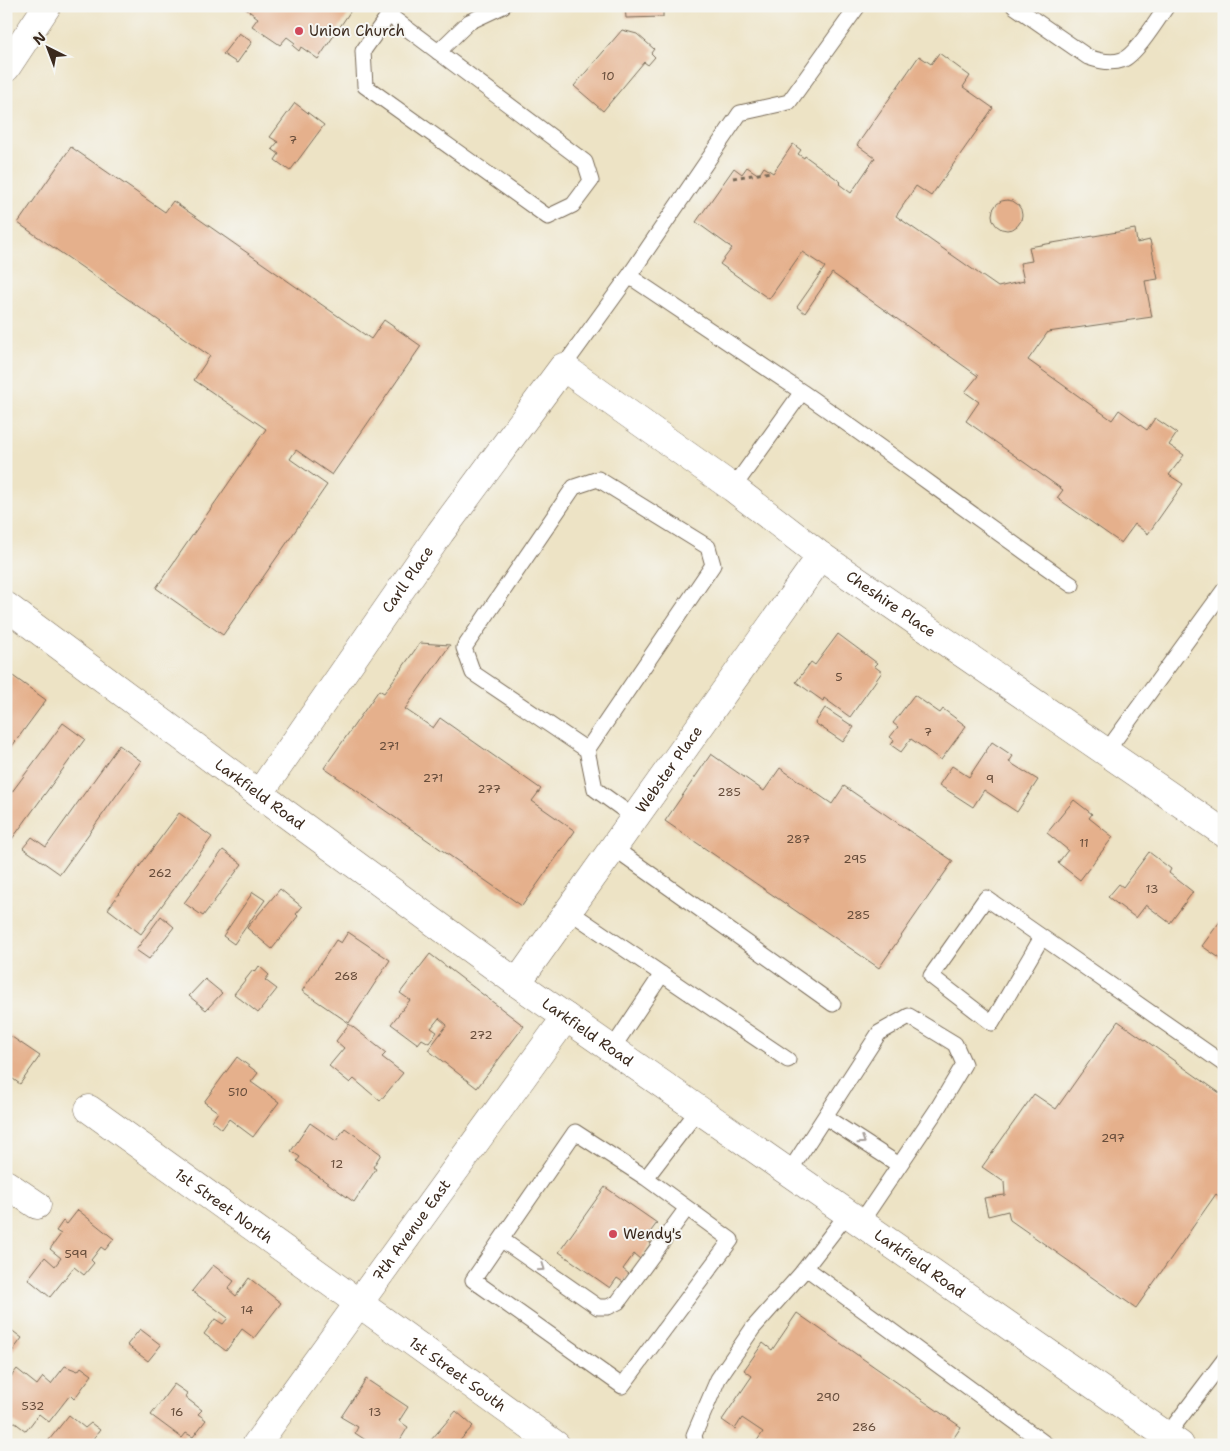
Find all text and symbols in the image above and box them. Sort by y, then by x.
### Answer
place label: Union Church [309,21,405,41]
north arrow [22,22,72,72]
marker: Union Church [293,25,305,37]
text: N [29,28,49,49]
house number: 10 [601,68,615,84]
house number: 7 [289,132,297,148]
street label: Carll Place [378,542,438,617]
street label: Cheshire Place [842,566,940,642]
house number: 5 [835,669,843,685]
street label: Webster Place [631,722,707,817]
house number: 7 [924,724,932,740]
house number: 271 [379,738,399,754]
street label: Larkfield Road [211,755,309,834]
house number: 271 [423,770,443,786]
house number: 9 [986,771,994,787]
house number: 277 [477,781,501,797]
house number: 285 [717,784,741,800]
house number: 287 [786,831,810,847]
house number: 11 [1079,835,1089,851]
house number: 295 [843,851,867,867]
house number: 262 [148,865,172,881]
house number: 13 [1146,881,1158,897]
house number: 285 [846,907,870,923]
house number: 268 [334,968,358,984]
street label: Larkfield Road [538,993,638,1071]
house number: 272 [469,1027,493,1043]
house number: 510 [228,1084,248,1100]
house number: 297 [1101,1130,1125,1146]
one-way arrow [856,1135,866,1144]
house number: 12 [331,1156,343,1172]
street label: 1st Street North [171,1164,277,1248]
street label: 7th Avenue East [368,1175,455,1285]
place label: Wendy's [623,1224,682,1244]
street label: Larkfield Road [870,1225,970,1303]
marker: Wendy's [607,1228,619,1240]
house number: 599 [64,1246,88,1262]
one-way arrow [536,1262,546,1271]
house number: 14 [241,1302,253,1318]
street label: 1st Street South [405,1332,510,1416]
house number: 290 [816,1389,840,1405]
house number: 532 [22,1398,44,1414]
house number: 16 [170,1404,184,1420]
house number: 13 [369,1404,381,1420]
house number: 286 [852,1419,876,1435]

